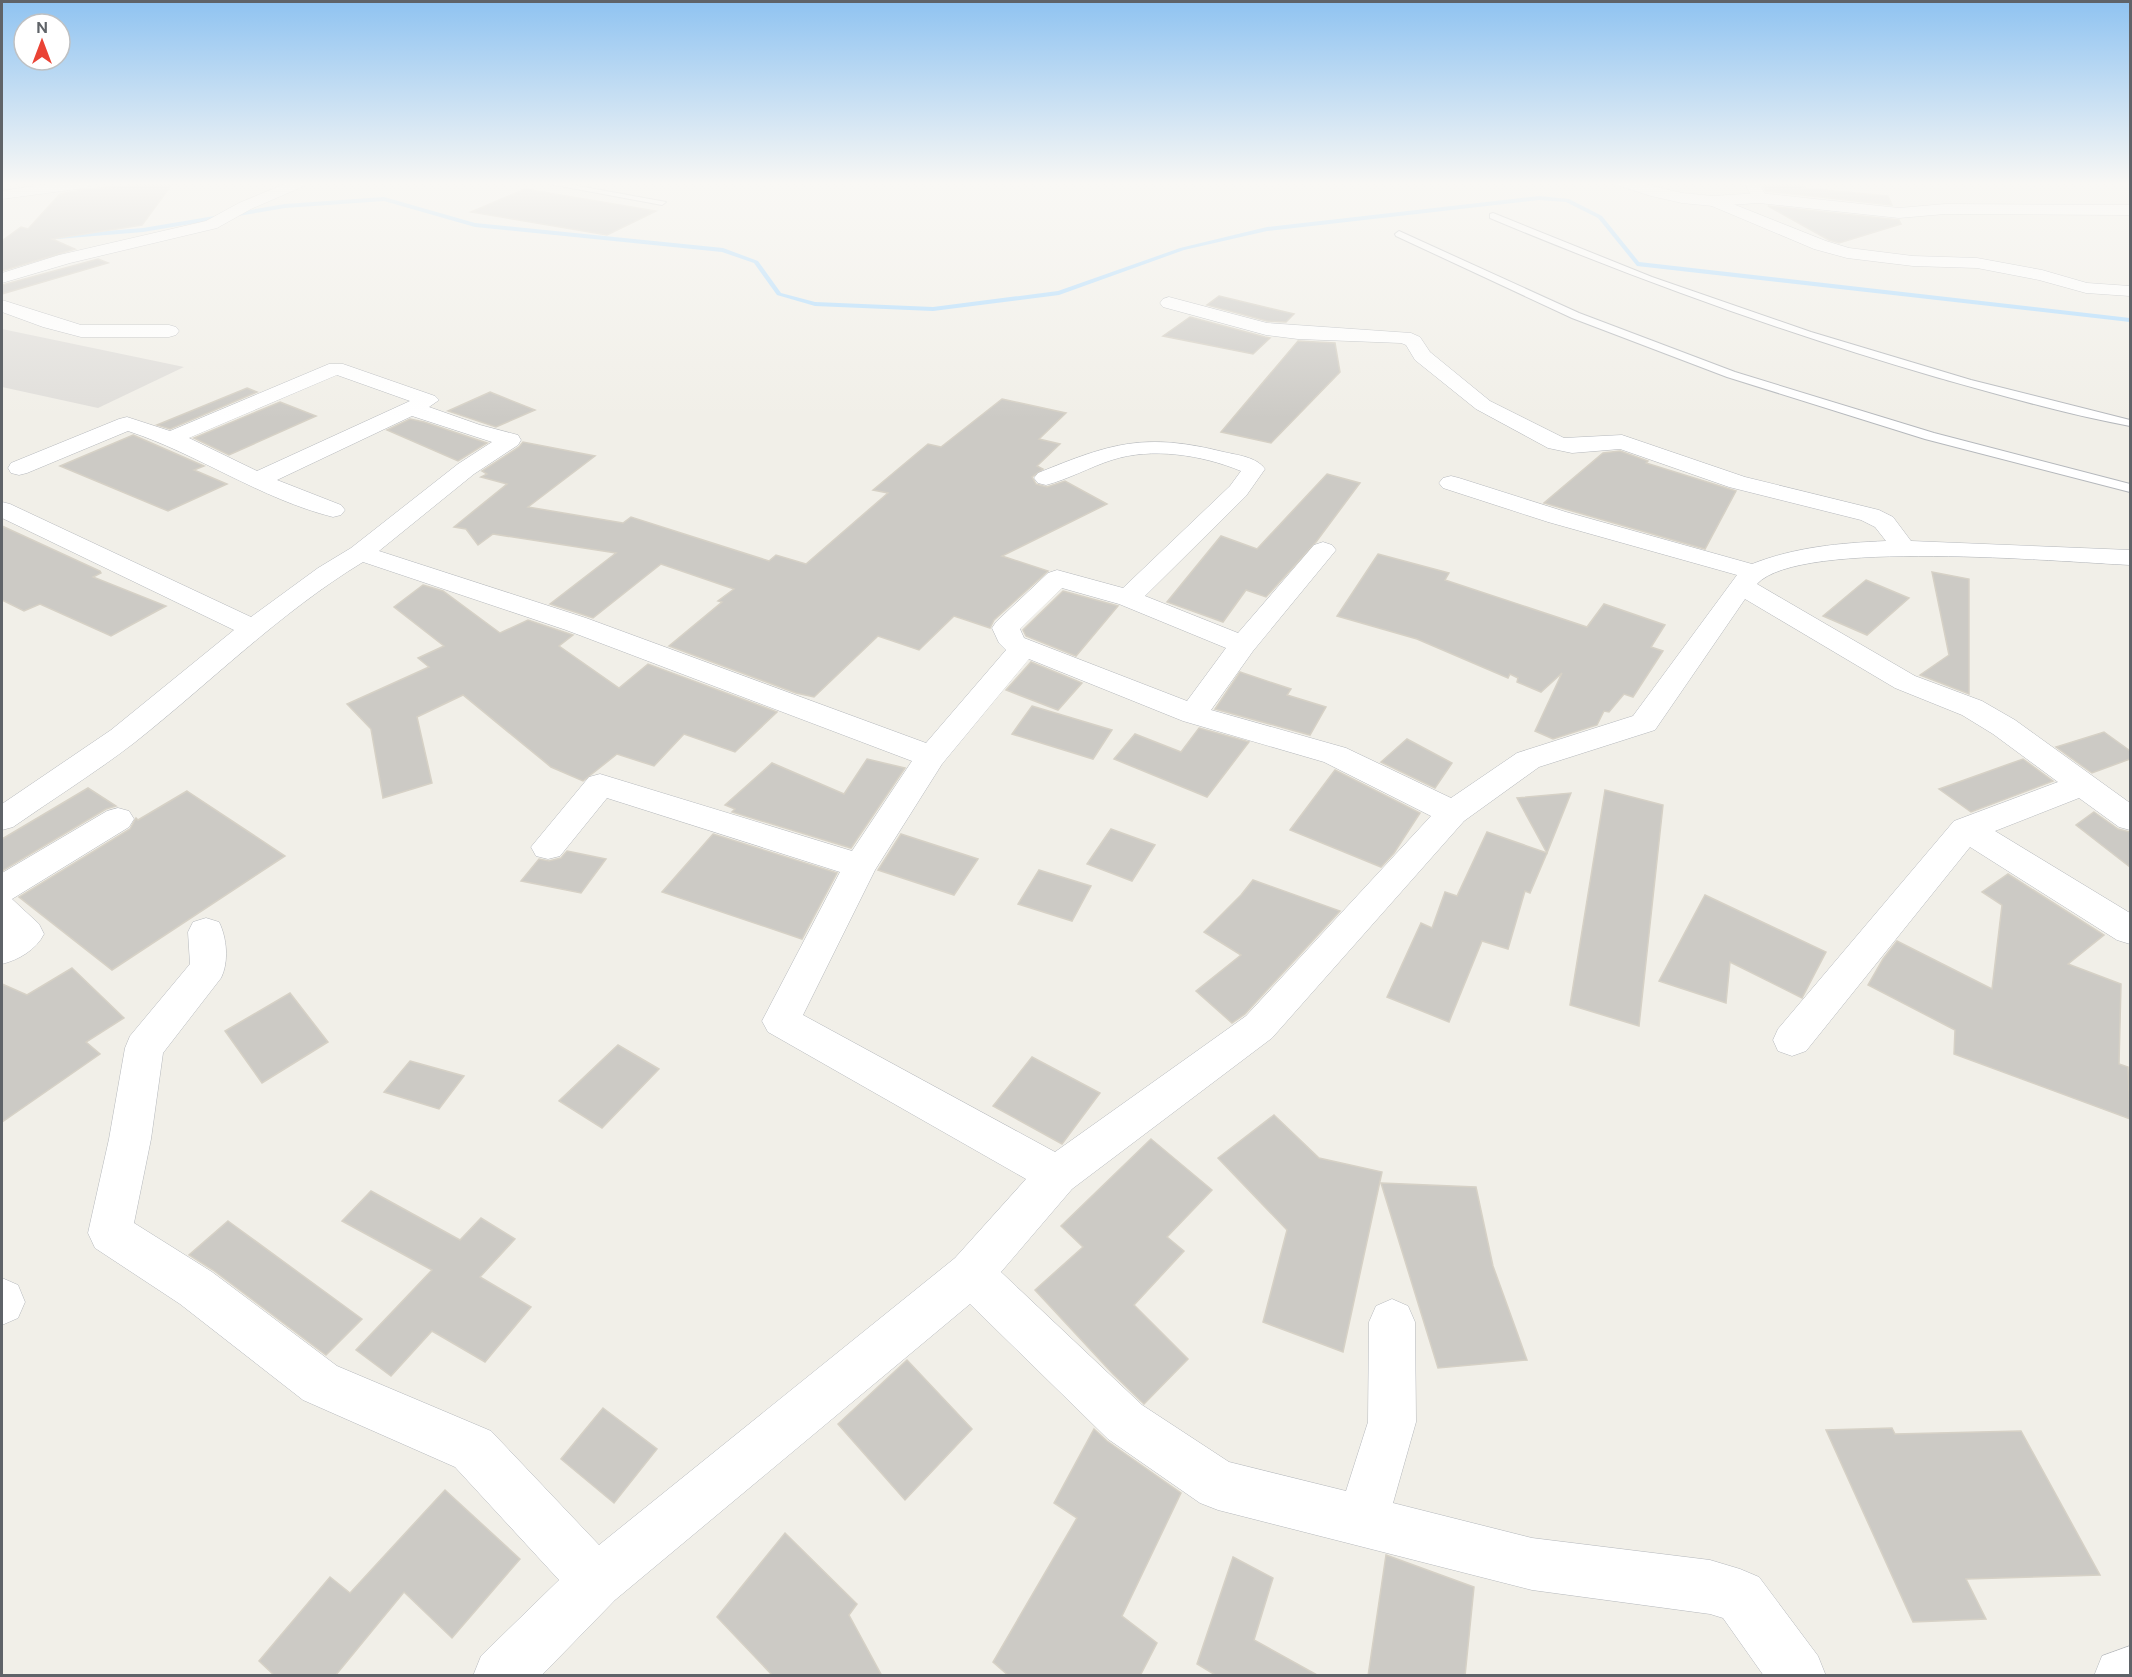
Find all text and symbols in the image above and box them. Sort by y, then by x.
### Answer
north arrow [12,12,72,72]
text: N [36,17,48,38]

